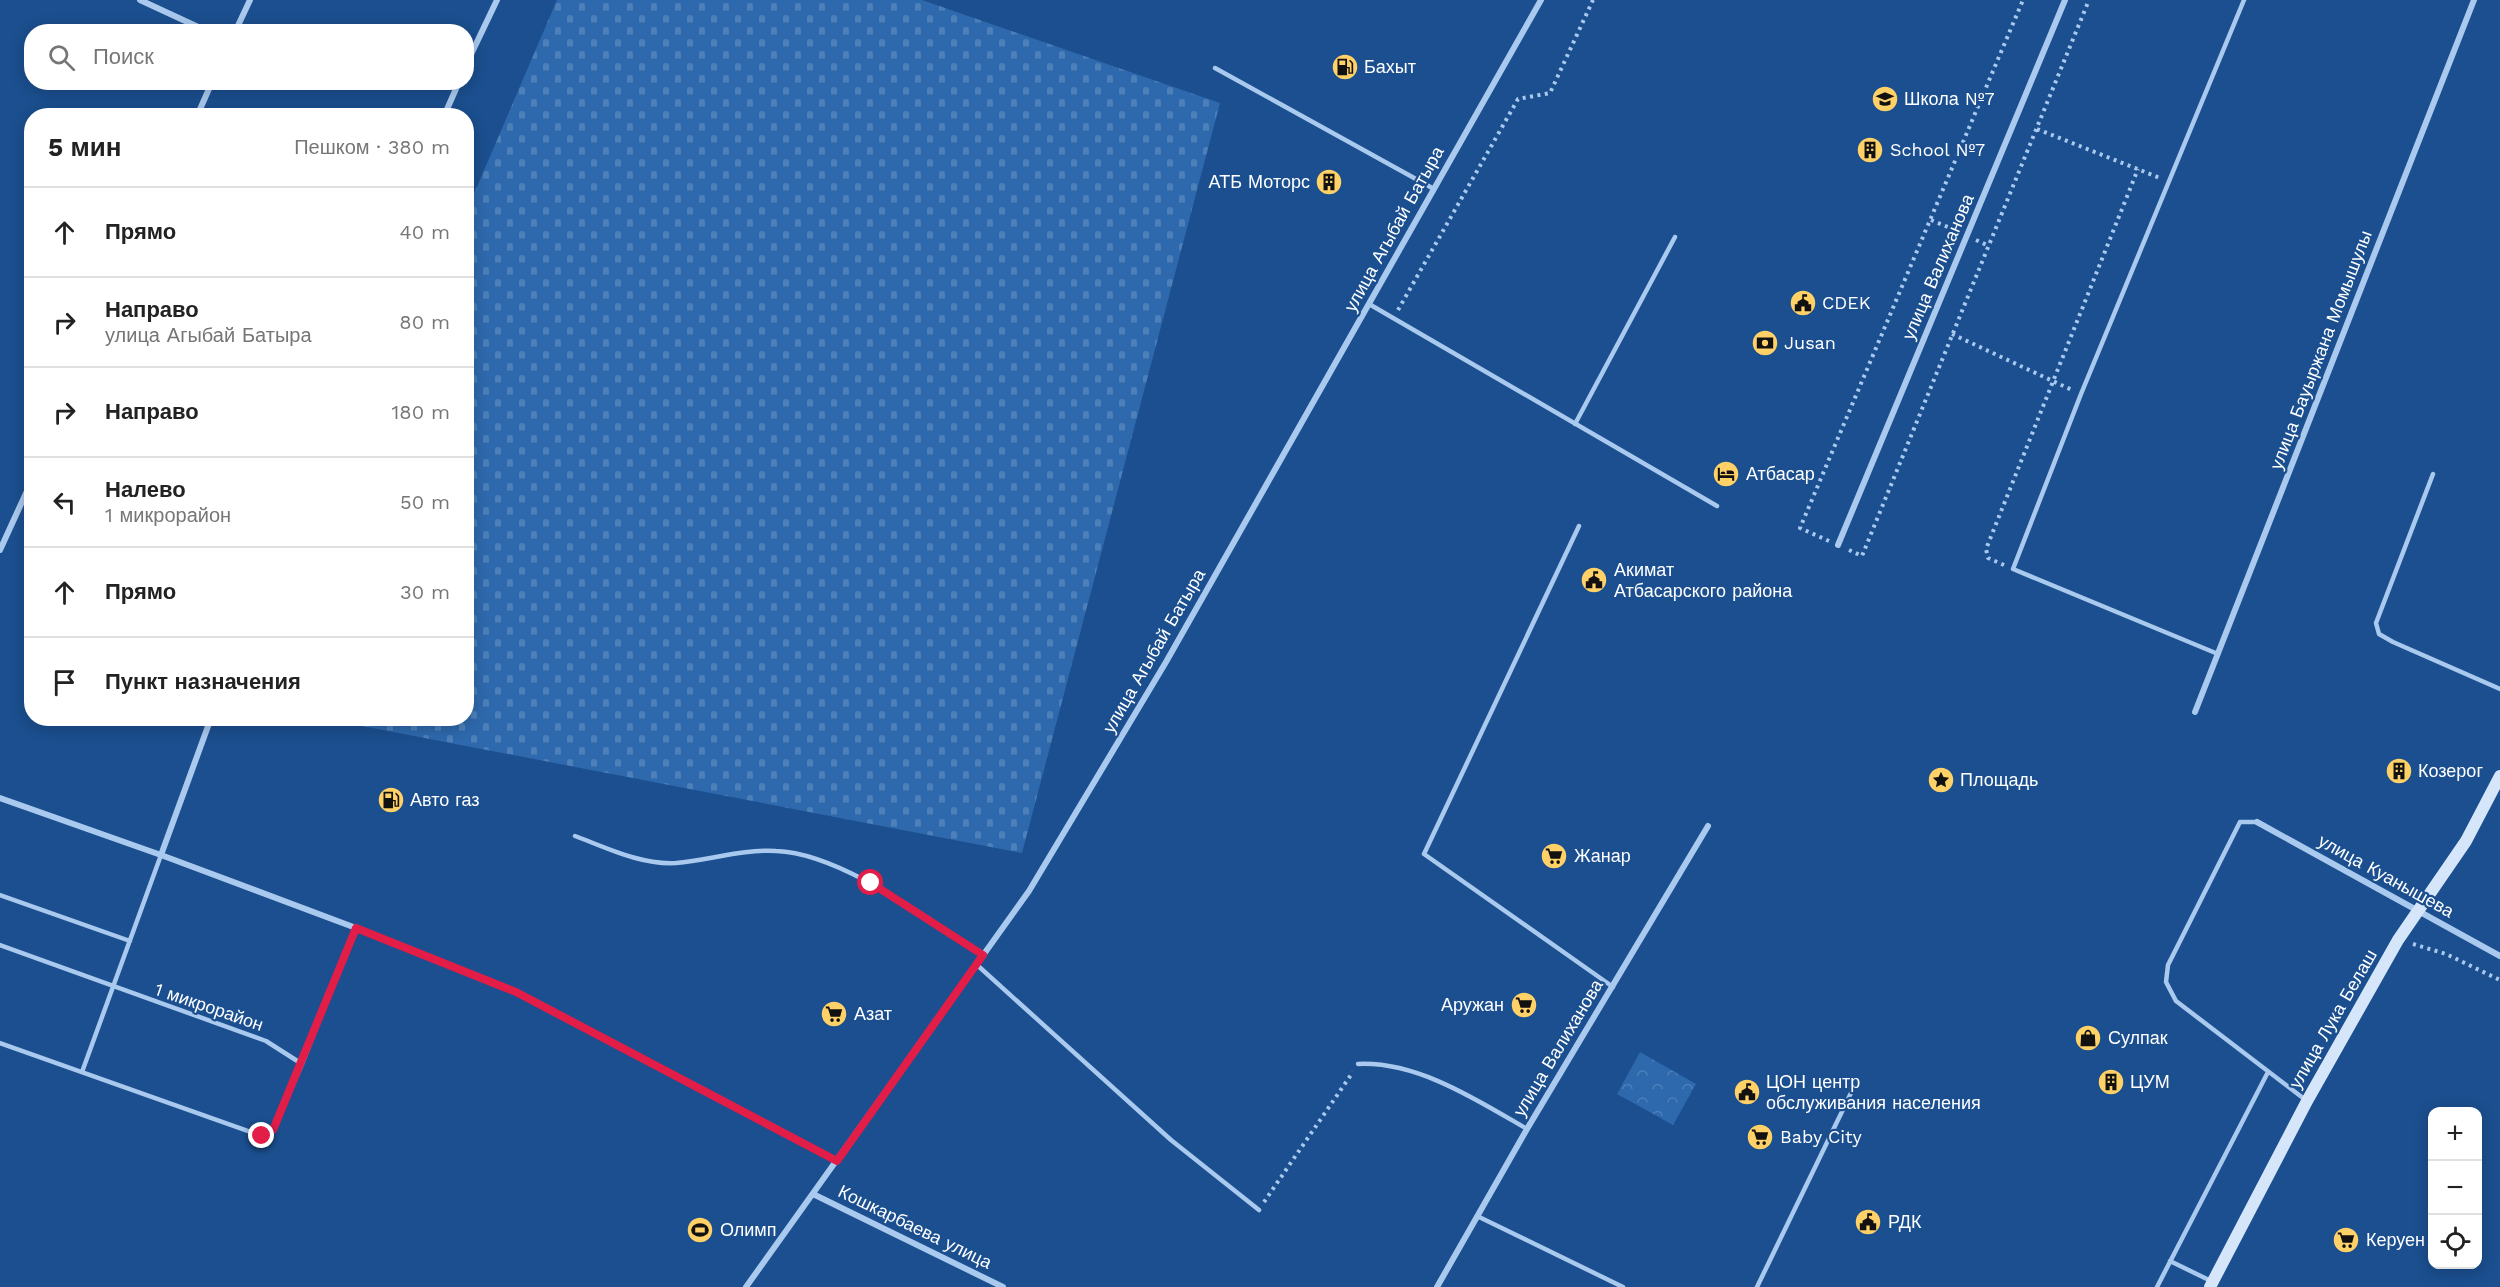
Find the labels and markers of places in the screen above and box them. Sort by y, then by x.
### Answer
fuel station icon: Бахыт [1330,52,1360,82]
place label: Бахыт [1364,56,1416,77]
school or university icon: Школа №7 [1870,84,1900,114]
place label: Школа №7 [1904,88,1995,109]
building icon: School №7 [1855,135,1885,165]
place label: School №7 [1890,139,1985,160]
building icon: АТБ Моторс [1314,167,1344,197]
place label: АТБ Моторс [1209,171,1310,192]
public building icon: CDEK [1788,288,1818,318]
place label: CDEK [1822,292,1871,313]
bank icon: Jusan [1750,328,1780,358]
place label: Jusan [1784,332,1836,353]
hotel icon: Атбасар [1711,459,1741,489]
place label: Атбасар [1746,463,1815,484]
place label: Акимат Атбасарского района [1614,559,1793,601]
public building icon: Акимат Атбасарского района [1579,565,1609,595]
building icon: Козерог [2384,756,2414,786]
place label: Козерог [2418,760,2483,781]
place icon: Площадь [1926,765,1956,795]
place label: Площадь [1960,769,2038,790]
fuel station icon: Авто газ [376,785,406,815]
place label: Авто газ [410,789,480,810]
supermarket icon: Жанар [1539,841,1569,871]
place label: Жанар [1574,845,1631,866]
supermarket icon: Аружан [1509,990,1539,1020]
place label: Аружан [1441,994,1504,1015]
supermarket icon: Азат [819,999,849,1029]
place label: Азат [854,1003,892,1024]
shop icon: Сулпак [2073,1023,2103,1053]
place label: Сулпак [2108,1027,2168,1048]
building icon: ЦУМ [2096,1067,2126,1097]
place label: ЦОН центр обслуживания населения [1766,1071,1981,1113]
place label: ЦУМ [2130,1071,2170,1092]
public building icon: ЦОН центр обслуживания населения [1732,1077,1762,1107]
supermarket icon: Baby City [1745,1122,1775,1152]
place label: Baby City [1780,1126,1863,1147]
public building icon: РДК [1853,1207,1883,1237]
place label: РДК [1888,1211,1922,1232]
sports icon: Олимп [685,1215,715,1245]
place label: Олимп [720,1219,776,1240]
supermarket icon: Керуен [2331,1225,2361,1255]
place label: Керуен [2366,1229,2425,1250]

